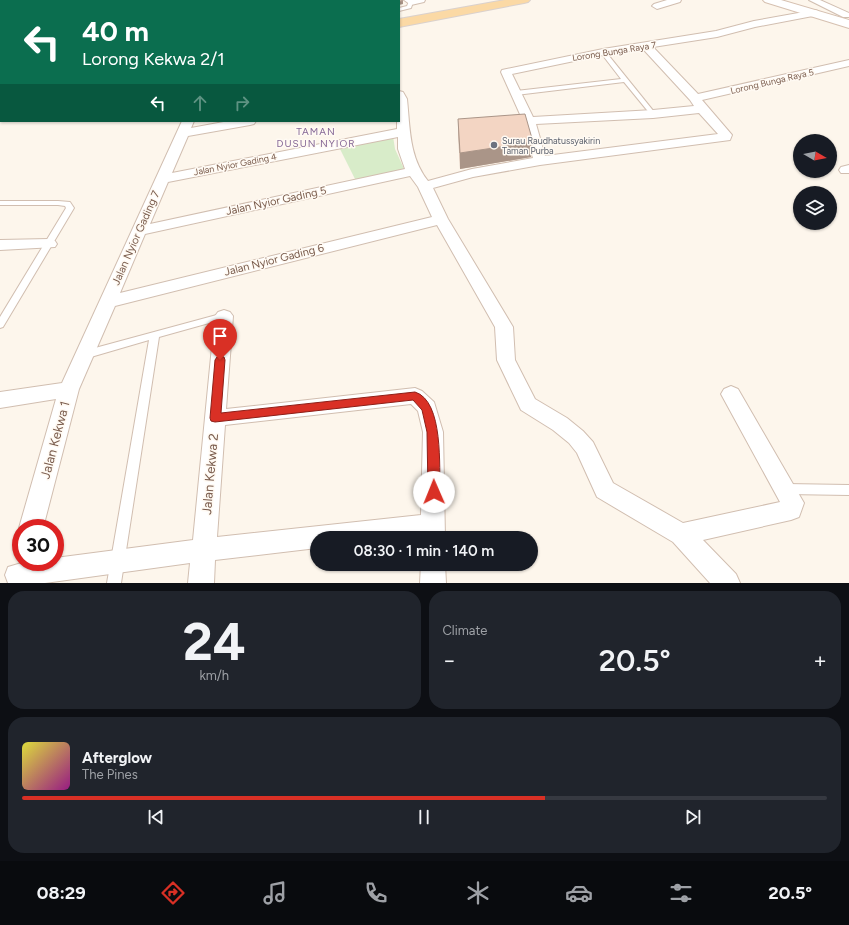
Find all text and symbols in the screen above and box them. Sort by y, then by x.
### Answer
text: 40 m [82,14,149,48]
icon: left [16,16,68,68]
street label: Lorong Bunga Raya 7 [571,39,657,63]
text: Lorong Kekwa 2/1 [82,48,225,70]
street label: Lorong Bunga Raya 5 [729,66,815,96]
icon: left [147,92,169,114]
icon: ahead [189,92,211,114]
icon: right [231,92,253,114]
district label: TAMAN DUSUN NYIOR [277,125,355,150]
north arrow [793,134,837,178]
map controls [793,134,837,230]
place label: Surau Raudhatussyakirin Taman Purba [502,135,600,156]
marker: Surau Raudhatussyakirin Taman Purba [489,140,499,150]
street label: Jalan Nyior Gading 4 [193,150,278,177]
street label: Jalan Nyior Gading 5 [225,184,327,218]
button: layers [793,186,837,230]
street label: Jalan Nyior Gading 7 [109,189,163,287]
street label: Jalan Nyior Gading 6 [223,241,325,279]
pin [203,319,237,360]
icon: arrive [209,325,231,347]
street label: Jalan Kekwa 1 [37,400,73,480]
street label: Jalan Kekwa 2 [199,433,221,515]
position arrow [413,471,455,513]
speed limit sign: 30 [12,519,64,571]
text: 08:30 · 1 min · 140 m [354,542,494,560]
text: 24 [183,611,246,673]
text: Climate [443,623,487,638]
text: 20.5° [599,642,671,679]
text: − [443,647,456,674]
text: + [813,647,827,674]
text: km/h [199,668,229,683]
text: Afterglow [82,749,152,767]
text: The Pines [82,767,138,782]
icon: previous [145,806,167,828]
icon: pause [413,806,435,828]
icon: next [682,806,704,828]
icon: directions [159,879,187,907]
icon: music [261,879,289,907]
icon: phone [362,879,390,907]
icon: climate [464,879,492,907]
icon: car [565,879,593,907]
icon: filters [667,879,695,907]
text: 08:29 [37,882,86,904]
text: 20.5° [768,882,812,904]

